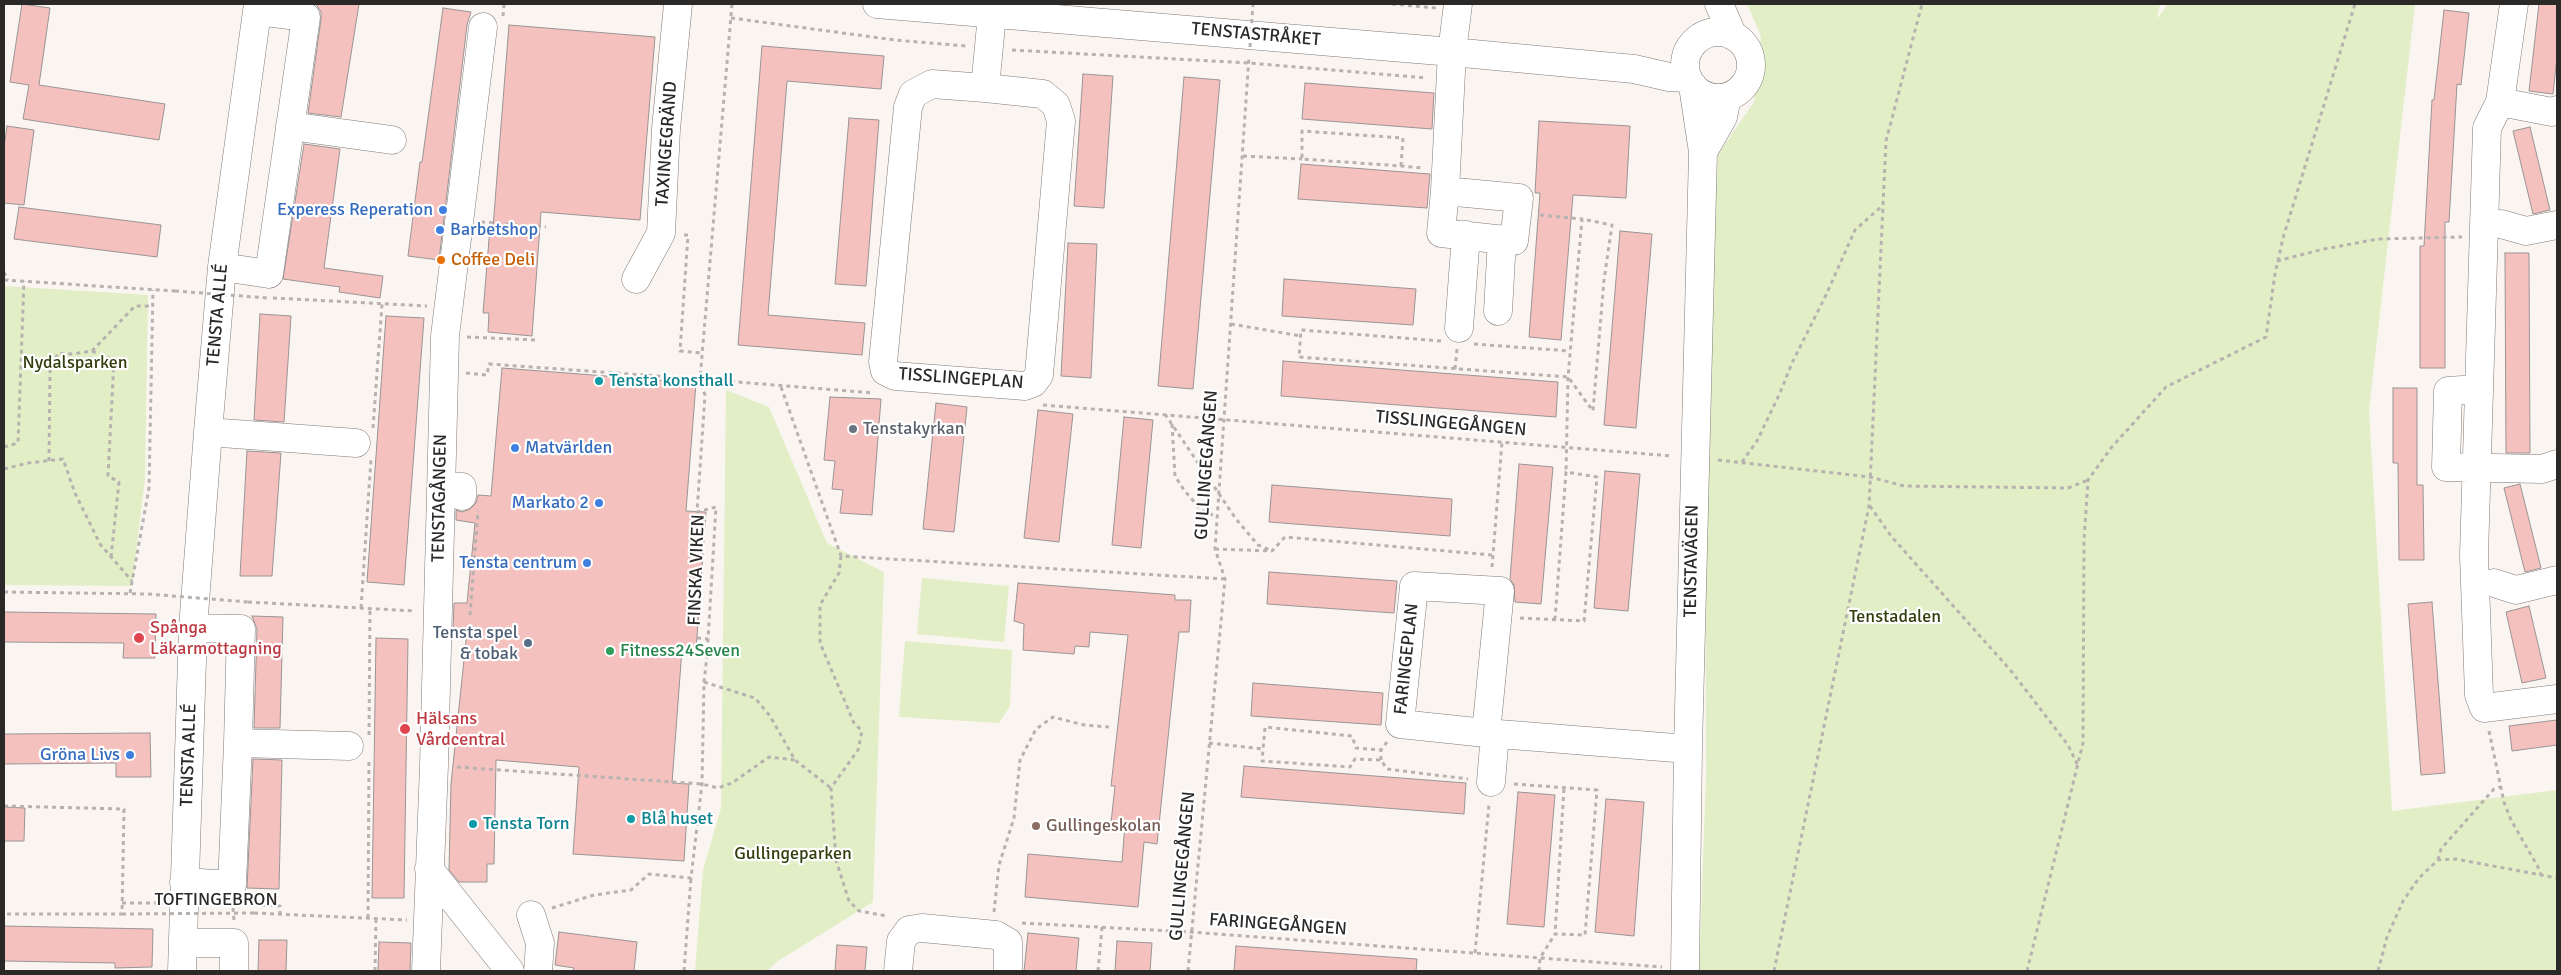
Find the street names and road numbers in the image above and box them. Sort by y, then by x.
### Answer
street label: TENSTASTRÅKET [1191,19,1321,51]
street label: TAXINGEGRÄND [652,81,682,207]
street label: TENSTA ALLÉ [203,263,233,367]
street label: TISSLINGEPLAN [898,364,1024,394]
street label: GULLINGEGÅNGEN [1191,389,1223,541]
street label: TISSLINGEGÅNGEN [1375,407,1527,441]
street label: TENSTAGÅNGEN [428,434,452,562]
street label: TENSTAVÄGEN [1680,504,1704,618]
street label: FINSKA VIKEN [684,514,710,626]
street label: FARINGEPLAN [1390,602,1424,716]
street label: TENSTA ALLÉ [176,703,202,807]
street label: GULLINGEGÅNGEN [1166,790,1200,942]
street label: TOFTINGEBRON [154,889,278,911]
street label: FARINGEGÅNGEN [1208,909,1348,941]

